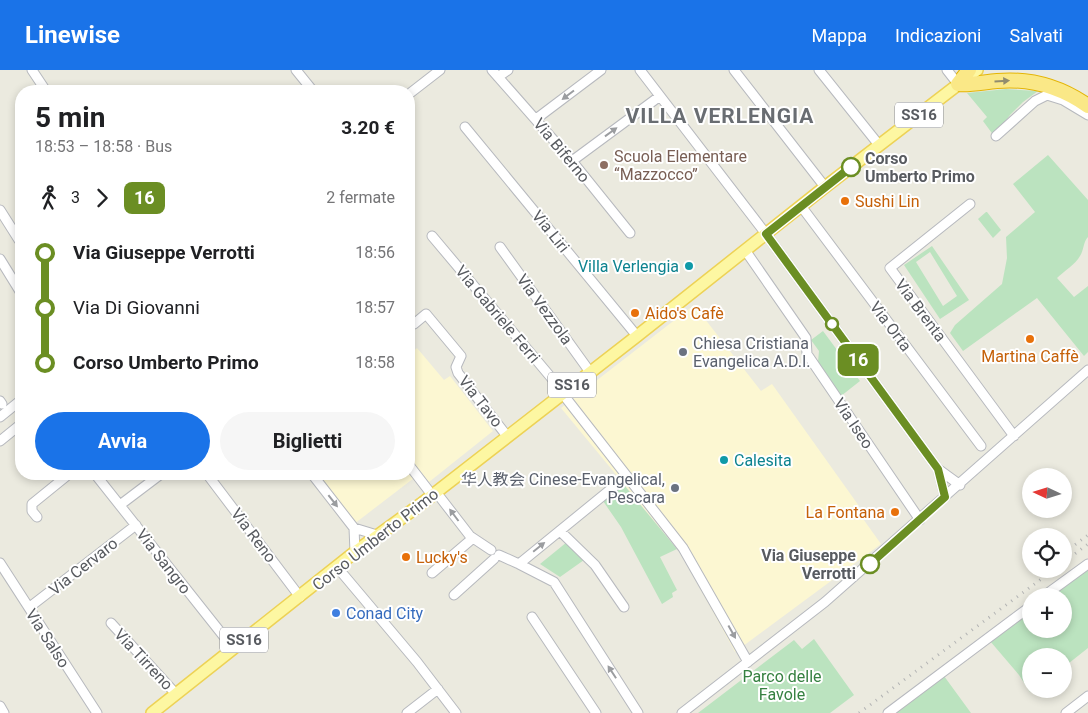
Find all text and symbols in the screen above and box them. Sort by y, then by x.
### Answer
text: Linewise [25,21,120,49]
text: Mappa [812,25,867,46]
text: Indicazioni [895,25,982,46]
text: Salvati [1010,25,1063,46]
one-way arrow [994,77,1010,85]
one-way arrow [562,89,575,100]
text: 5 min [35,101,105,134]
road number: SS16 [895,102,943,128]
district label: VILLA VERLENGIA [626,104,814,128]
street label: Via Biferno [529,114,594,186]
text: 3.20 € [341,116,395,139]
one-way arrow [604,126,617,137]
text: 18:53 – 18:58 · Bus [35,137,172,156]
place label: Scuola Elementare “Mazzocco” [614,147,747,184]
place label: Corso Umberto Primo [865,149,975,186]
marker: Corso Umberto Primo [841,157,861,177]
marker: Scuola Elementare “Mazzocco” [598,159,610,171]
icon: walk [35,184,63,212]
icon: forward [88,184,116,212]
text: 16 [134,187,155,208]
text: 3 [71,188,80,207]
text: 2 fermate [326,188,395,207]
place label: Sushi Lin [855,192,920,211]
marker: Sushi Lin [839,195,851,207]
street label: Via Liri [528,206,573,256]
text: Via Giuseppe Verrotti [73,241,255,264]
text: 18:56 [355,243,395,262]
place label: Villa Verlengia [578,257,679,276]
marker: Villa Verlengia [683,260,695,272]
street label: Via Gabriele Ferri [451,262,544,367]
street label: Via Vezzola [513,270,577,348]
street label: Via Brenta [891,275,950,345]
text: Via Di Giovanni [73,296,200,319]
text: 18:57 [355,298,395,317]
street label: Via Orta [866,298,915,355]
place label: Aido's Cafè [645,304,724,323]
marker: Aido's Cafè [629,307,641,319]
unlabelled marker [825,317,839,331]
marker: Martina Caffè [1024,333,1036,345]
place label: Chiesa Cristiana Evangelica A.D.I. [693,334,811,371]
line badge: 16 [836,344,880,376]
marker: Chiesa Cristiana Evangelica A.D.I. [677,346,689,358]
place label: Martina Caffè [981,347,1079,366]
text: 16 [848,349,868,370]
text: Corso Umberto Primo [73,351,259,374]
text: 18:58 [355,353,395,372]
street label: Via Tavo [455,372,507,431]
road number: SS16 [548,372,596,398]
street label: Via Iseo [830,394,877,452]
button: Avvia [35,412,210,470]
button: Biglietti [220,412,395,470]
place label: Calesita [734,451,792,470]
marker: Calesita [718,454,730,466]
north arrow [1022,468,1072,518]
map controls [1022,468,1072,698]
place label: 华人教会 Cinese-Evangelical, Pescara [461,470,665,507]
marker: 华人教会 Cinese-Evangelical, Pescara [669,482,681,494]
street label: Corso Umberto Primo [308,484,442,595]
one-way arrow [328,494,338,508]
place label: La Fontana [806,503,885,522]
street label: Via Reno [227,504,280,566]
marker: La Fontana [889,506,901,518]
one-way arrow [449,509,460,522]
street label: Via Sangro [132,525,195,598]
button: locate [1022,528,1072,578]
street label: Via Cervaro [45,534,121,599]
one-way arrow [533,541,545,553]
place label: Via Giuseppe Verrotti [761,546,856,583]
place label: Lucky's [416,548,468,567]
marker: Lucky's [400,551,412,563]
marker: Via Giuseppe Verrotti [860,554,880,574]
button: + [1022,588,1072,638]
place label: Conad City [346,604,424,623]
street label: Via Salso [22,605,74,671]
marker: Conad City [330,607,342,619]
street label: Via Tirreno [110,625,177,694]
one-way arrow [727,626,736,639]
road number: SS16 [220,628,268,652]
button: − [1022,648,1072,698]
one-way arrow [607,665,617,679]
park label: Parco delle Favole [742,667,822,704]

